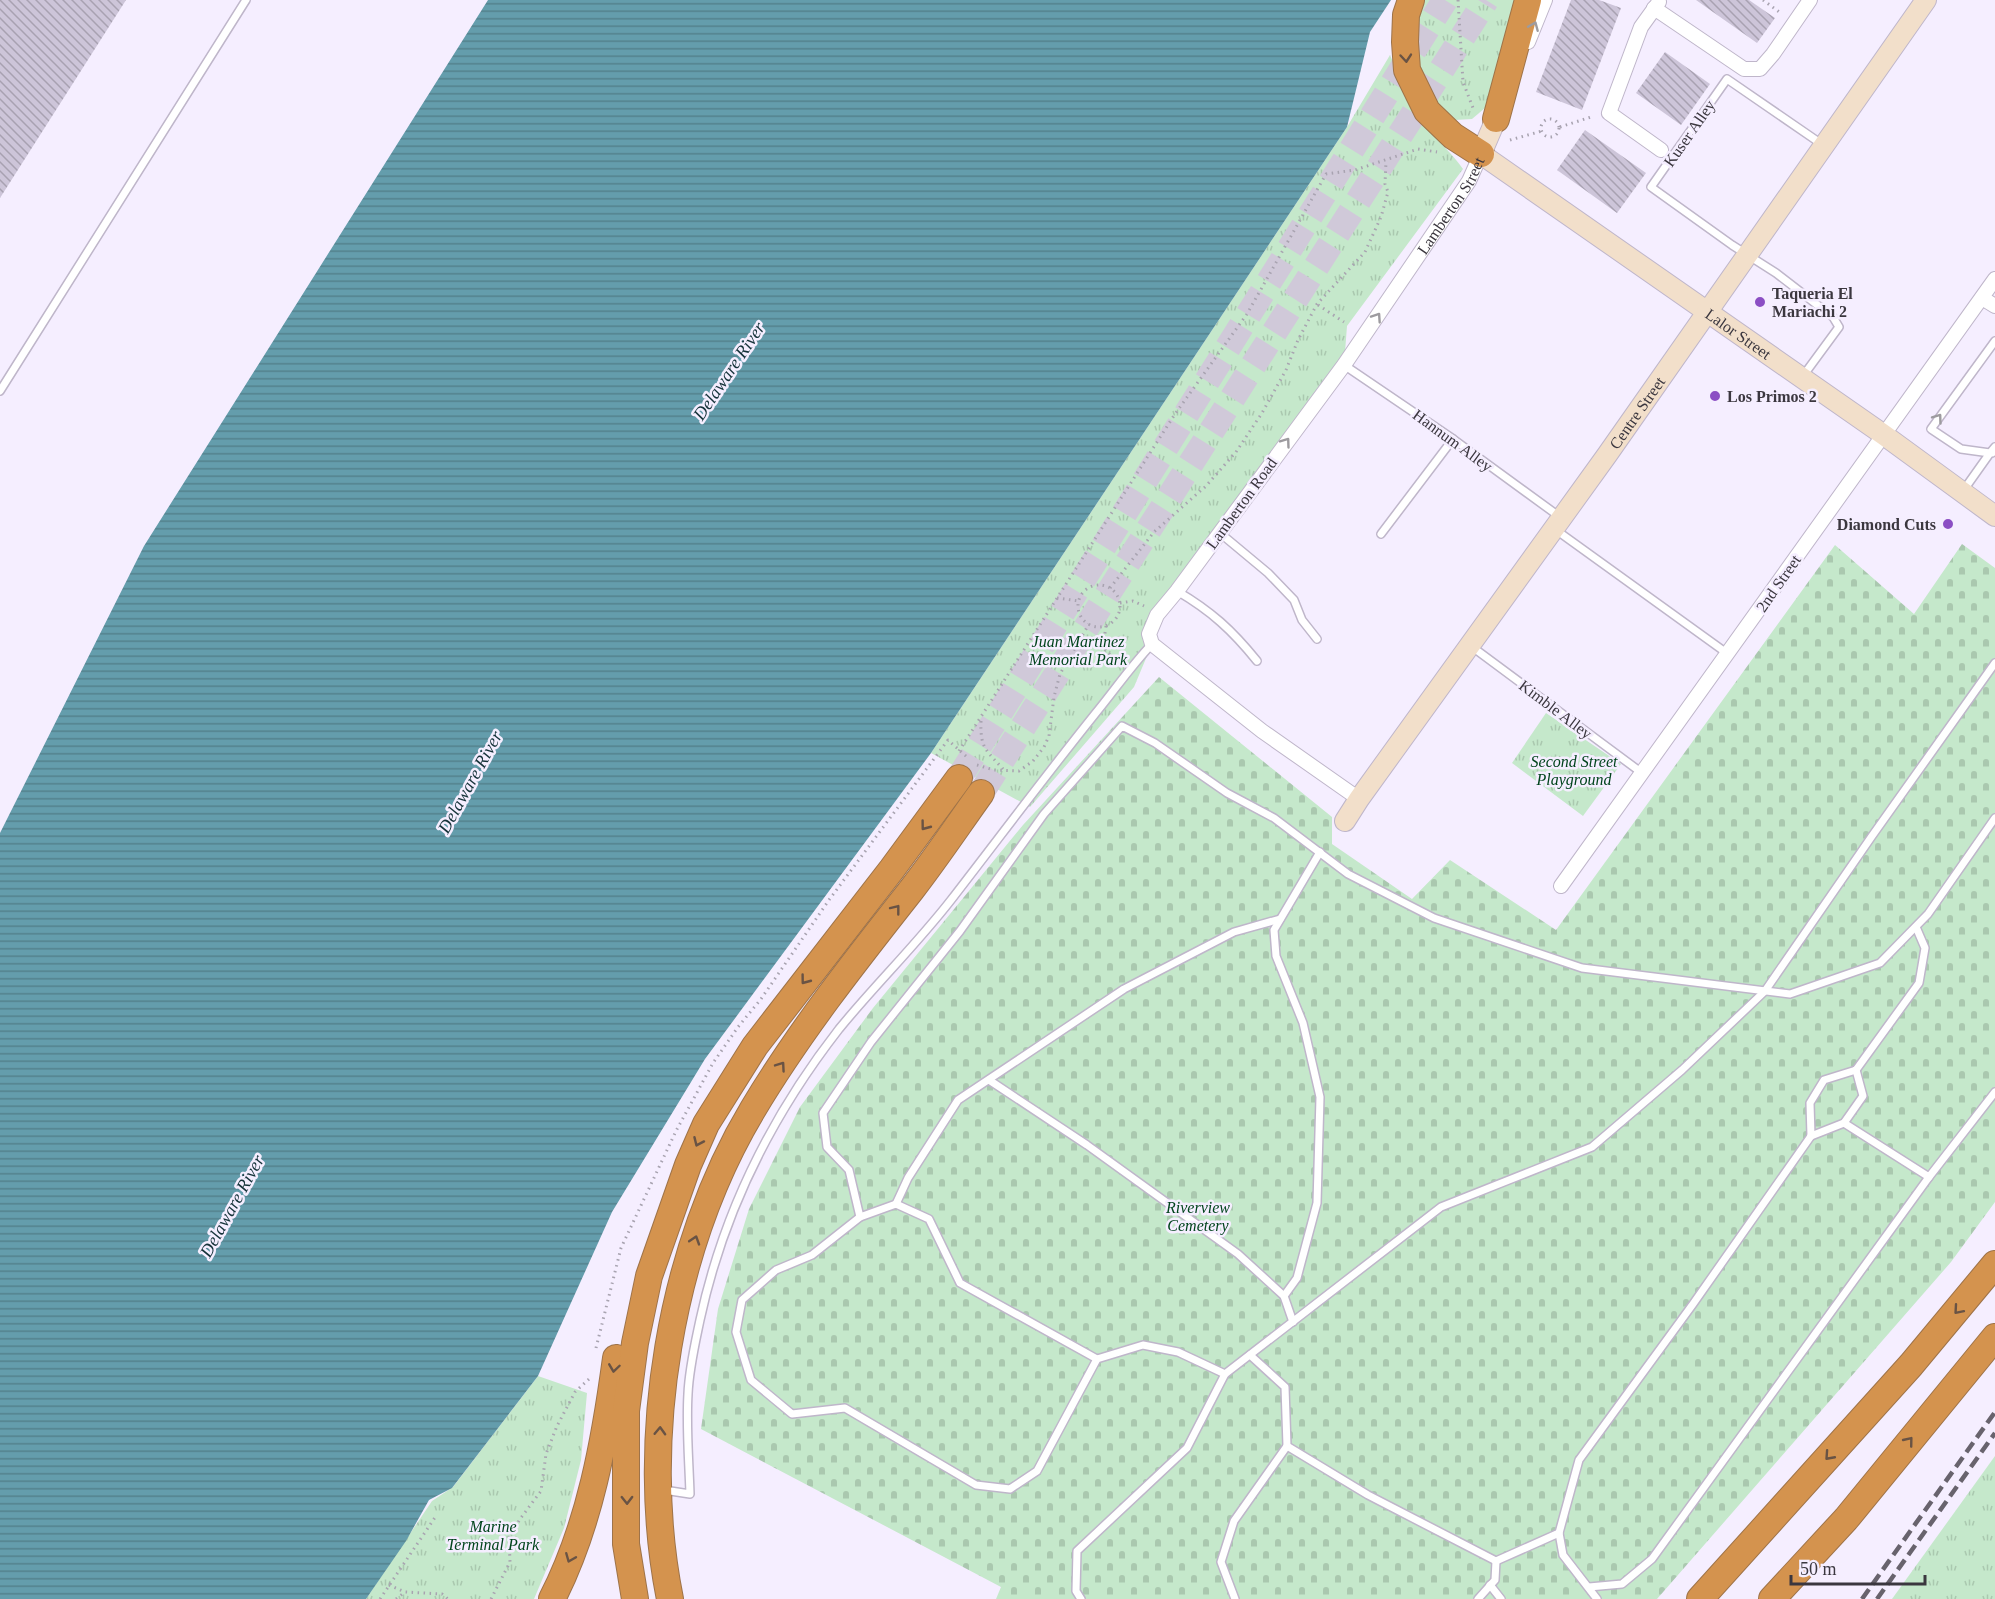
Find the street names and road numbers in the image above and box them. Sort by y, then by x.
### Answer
street label: Kuser Alley [1660,97,1719,170]
street label: Lamberton Street [1414,154,1488,257]
street label: Lalor Street [1702,305,1775,363]
street label: Centre Street [1606,373,1669,452]
street label: Hannum Alley [1409,406,1496,476]
street label: Lamberton Road [1203,455,1280,552]
street label: 2nd Street [1753,551,1804,615]
street label: Kimble Alley [1515,677,1595,743]

